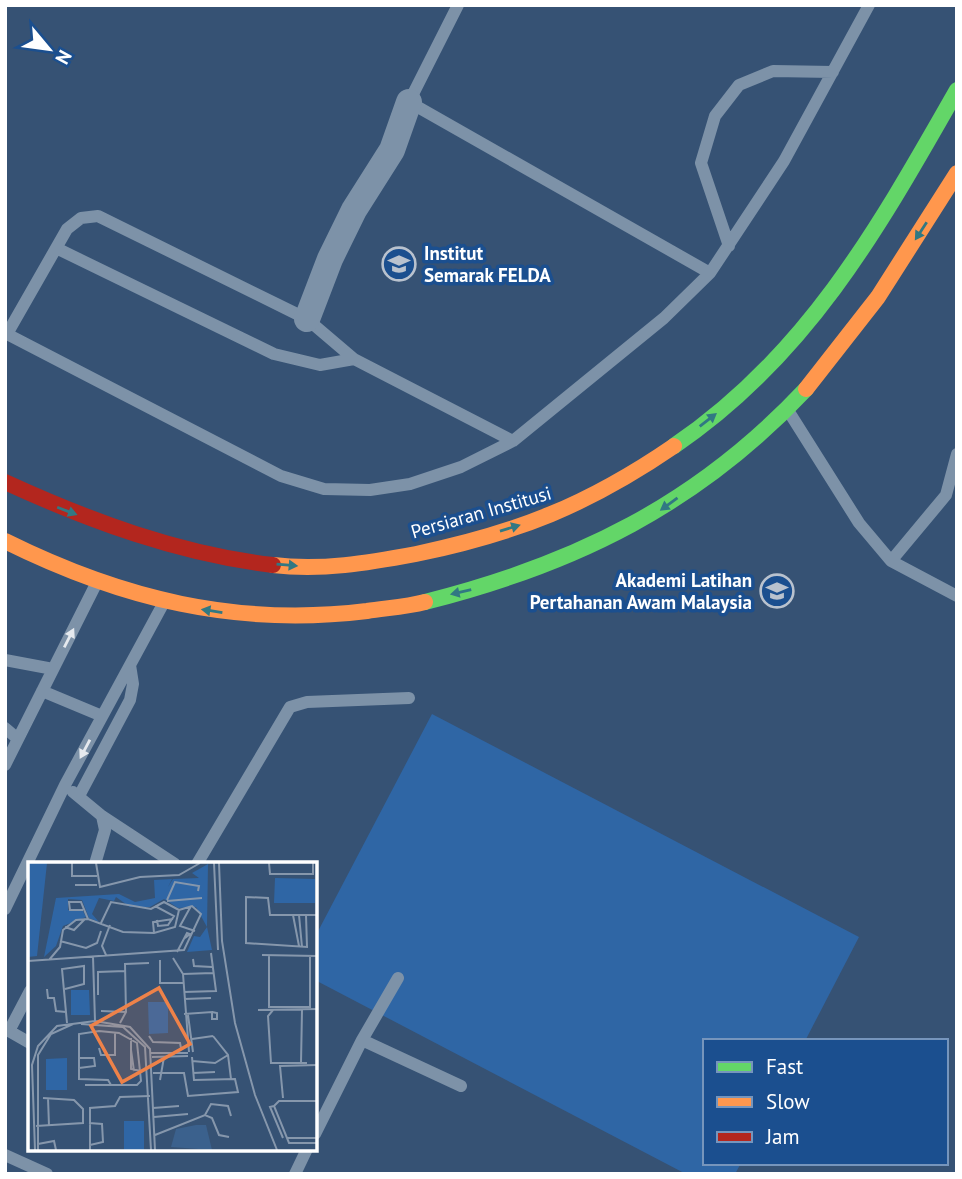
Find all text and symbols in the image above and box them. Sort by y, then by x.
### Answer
north arrow [14,14,84,84]
text: N [50,46,77,69]
one-way arrow [915,222,928,241]
place label: Institut Semarak FELDA [424,241,551,287]
school or university icon: Institut Semarak FELDA [380,245,418,283]
one-way arrow [699,413,717,427]
street label: Persiaran Institusi [408,480,554,544]
one-way arrow [660,497,678,511]
one-way arrow [57,505,78,516]
one-way arrow [500,523,521,533]
one-way arrow [276,560,298,571]
place label: Akademi Latihan Pertahanan Awam Malaysia [530,568,752,614]
school or university icon: Akademi Latihan Pertahanan Awam Malaysia [758,572,796,610]
one-way arrow [450,587,472,598]
one-way arrow [200,605,222,616]
one-way arrow [63,628,74,648]
one-way arrow [79,739,91,759]
inset map [28,862,317,1151]
legend [703,1039,948,1165]
text: Fast [766,1053,803,1080]
text: Slow [766,1088,810,1115]
text: Jam [765,1123,800,1150]

